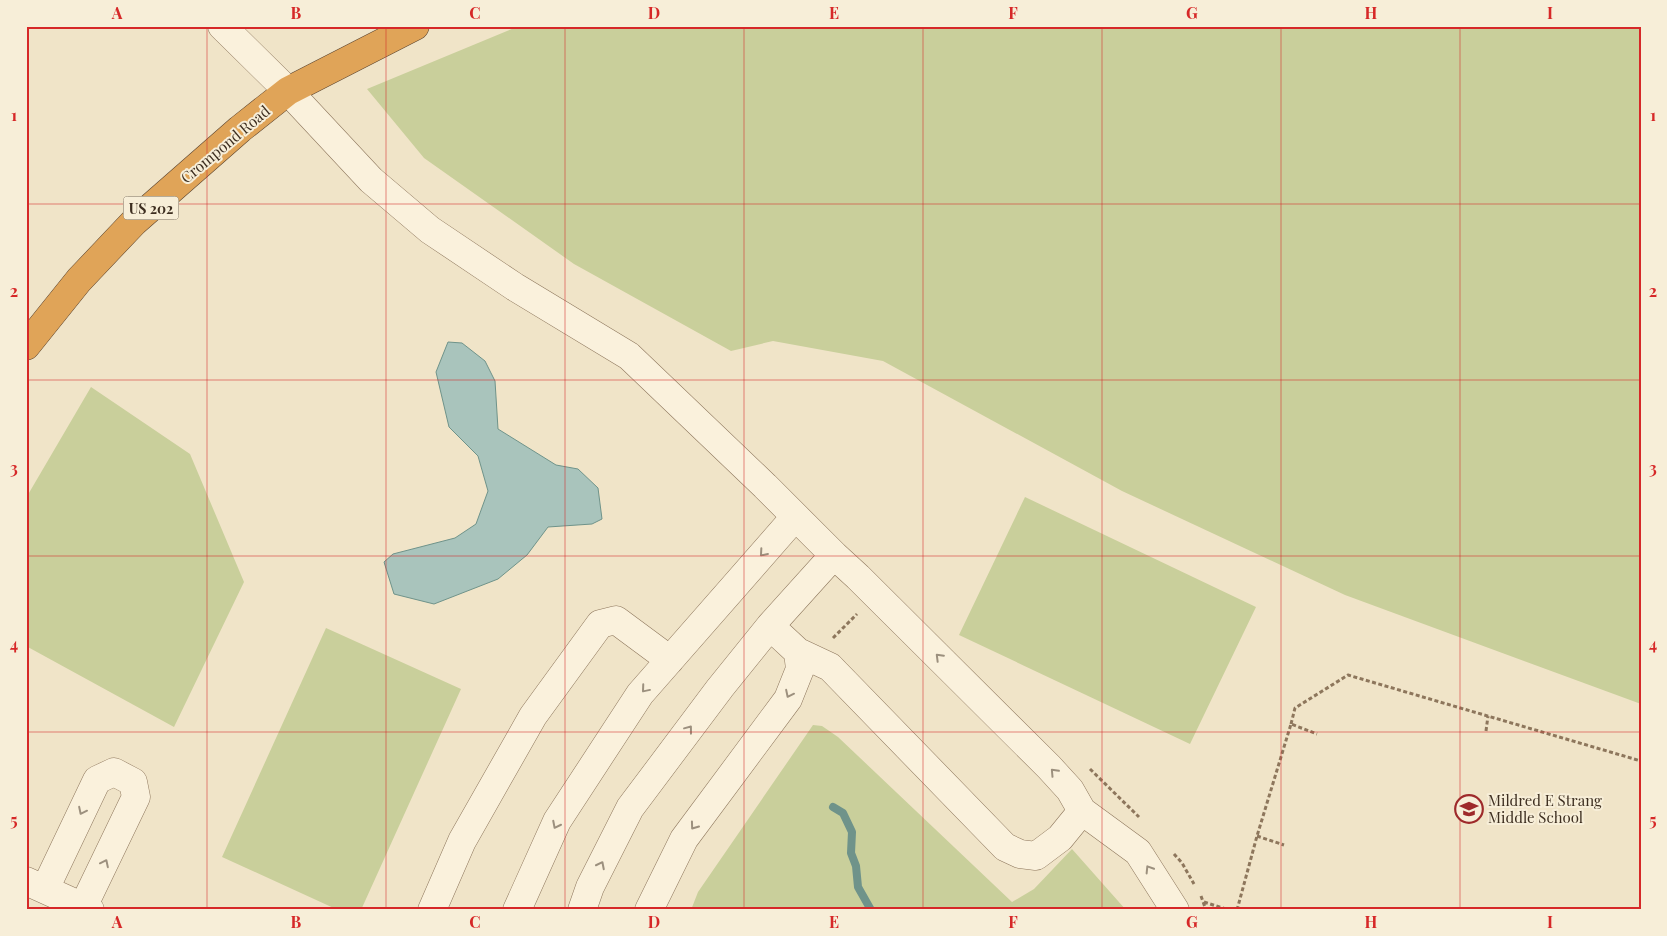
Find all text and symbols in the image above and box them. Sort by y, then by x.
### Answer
text: A [111,2,123,23]
text: B [291,2,302,23]
text: C [469,2,481,23]
text: D [648,2,660,23]
text: E [829,2,839,23]
text: F [1008,2,1018,23]
text: G [1186,2,1198,23]
text: H [1365,2,1378,23]
text: I [1547,2,1553,23]
street label: Crompond Road [176,101,274,187]
text: 1 [11,104,17,125]
text: 1 [1650,104,1656,125]
road number: US 202 [124,197,178,220]
text: 2 [10,280,18,301]
text: 2 [1649,280,1657,301]
text: 3 [10,457,18,478]
text: 3 [1649,457,1657,478]
one-way arrow [759,548,768,557]
text: 4 [10,633,18,654]
text: 4 [1649,633,1657,654]
one-way arrow [935,654,944,663]
one-way arrow [642,683,650,692]
one-way arrow [786,689,796,698]
one-way arrow [683,725,692,735]
one-way arrow [1050,768,1059,777]
place label: Mildred E Strang Middle School [1488,790,1602,827]
school or university icon: Mildred E Strang Middle School [1454,794,1484,824]
one-way arrow [78,806,89,815]
text: 5 [10,809,18,830]
text: 5 [1649,809,1657,830]
one-way arrow [552,820,562,829]
one-way arrow [691,820,700,830]
one-way arrow [98,859,109,868]
one-way arrow [595,861,605,870]
one-way arrow [1146,865,1155,874]
text: A [111,911,123,932]
text: B [291,911,302,932]
text: C [469,911,481,932]
text: D [648,911,660,932]
text: E [829,911,839,932]
text: F [1008,911,1018,932]
text: G [1186,911,1198,932]
text: H [1365,911,1378,932]
text: I [1547,911,1553,932]

